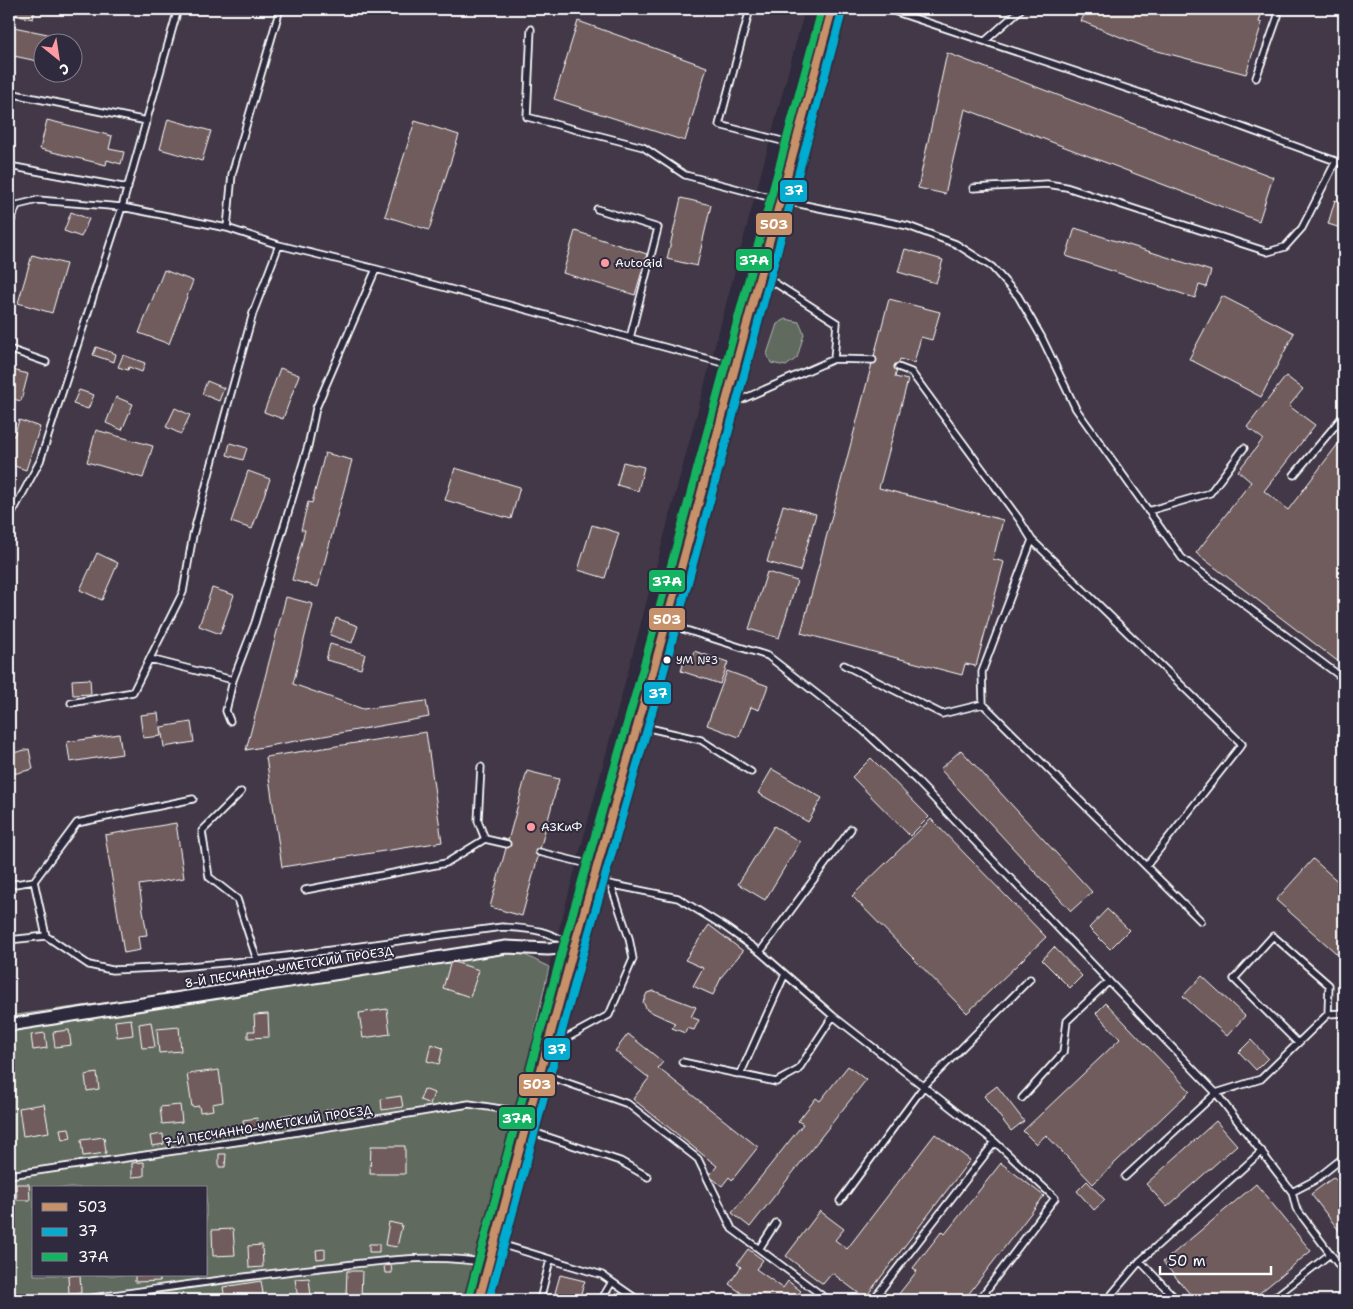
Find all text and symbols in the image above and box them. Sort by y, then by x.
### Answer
north arrow [32,32,82,82]
text: С [56,59,73,79]
line badge: 37 [779,179,808,203]
text: 37 [784,181,804,199]
line badge: 503 [755,212,793,236]
text: 503 [760,215,788,233]
line badge: 37А [735,248,773,272]
text: 37А [739,251,769,269]
place label: AutoGid [615,255,663,271]
marker: AutoGid [599,257,611,269]
line badge: 37А [648,569,686,593]
text: 37А [652,572,682,590]
line badge: 503 [648,607,686,631]
text: 503 [653,610,681,628]
place label: УМ №3 [676,653,718,668]
marker: УМ №3 [662,655,672,665]
line badge: 37 [643,681,672,705]
text: 37 [648,684,668,702]
place label: АЗКиФ [541,819,583,835]
marker: АЗКиФ [525,821,537,833]
street label: 8-Й ПЕСЧАННО-УМЕТСКИЙ ПРОЕЗД [184,943,394,991]
line badge: 37 [543,1037,571,1061]
text: 37 [547,1040,567,1058]
line badge: 503 [518,1073,556,1097]
text: 503 [523,1075,551,1093]
street label: 7-Й ПЕСЧАННО-УМЕТСКИЙ ПРОЕЗД [163,1102,373,1150]
line badge: 37А [498,1106,536,1130]
text: 37А [502,1109,532,1127]
legend [32,1186,208,1276]
text: 503 [78,1197,107,1217]
text: 37 [78,1221,98,1241]
scale bar [1160,1244,1272,1276]
text: 37А [78,1247,109,1267]
text: 50 m [1168,1251,1206,1271]

